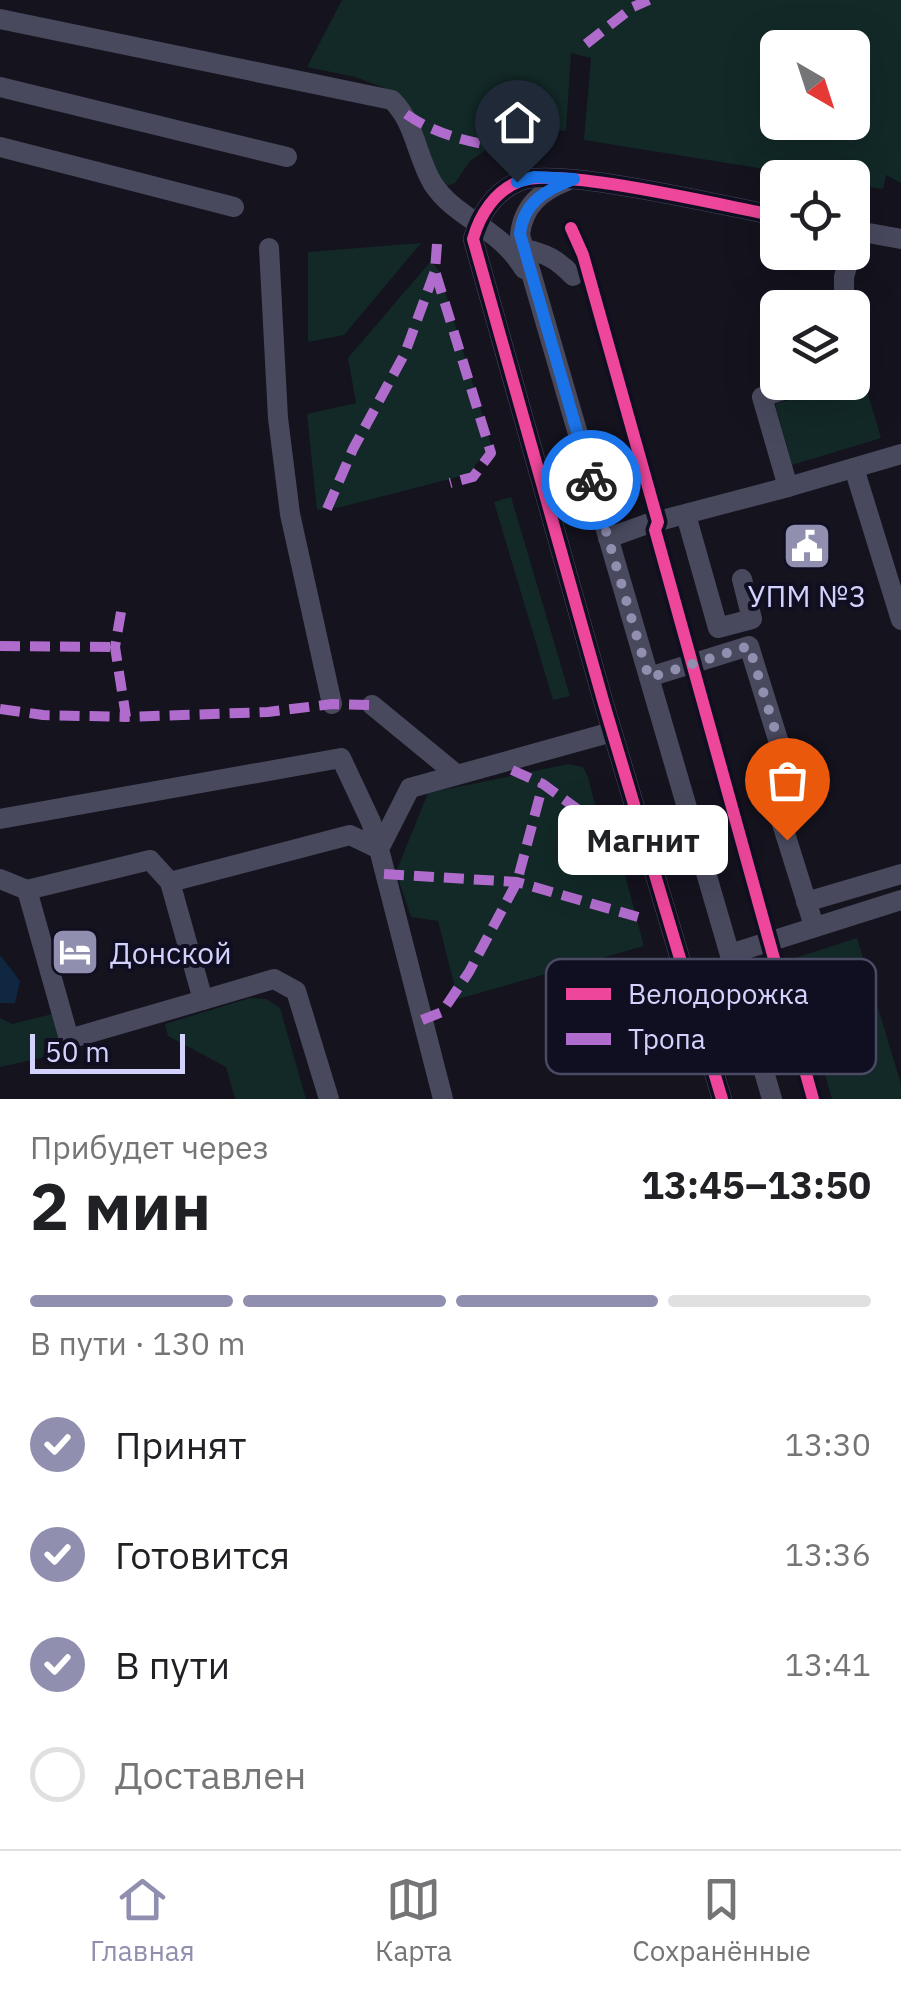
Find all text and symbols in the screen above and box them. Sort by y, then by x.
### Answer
north arrow [760,30,870,140]
map controls [760,30,870,400]
pin [475,80,560,183]
icon: home [490,95,545,150]
button: locate [760,160,870,270]
button: layers [760,290,870,400]
courier [541,430,641,530]
icon: bike [564,453,619,508]
public building icon: УПМ №3 [781,520,833,572]
place label: УПМ №3 [748,576,866,615]
pin [745,738,830,841]
icon: bag [760,753,815,808]
callout: Магнит [557,805,727,875]
text: Магнит [586,819,700,861]
hotel icon: Донской [49,926,101,978]
place label: Донской [110,933,232,972]
legend [546,959,876,1074]
text: Велодорожка [628,975,809,1012]
text: Тропа [628,1020,706,1057]
scale bar [30,1029,185,1074]
text: 50 m [45,1033,110,1070]
text: Прибудет через [30,1126,269,1168]
text: 13:45–13:50 [641,1160,871,1209]
text: 2 мин [30,1163,211,1248]
text: В пути · 130 m [30,1322,246,1364]
icon: check [30,1417,85,1472]
text: Принят [115,1420,246,1469]
text: 13:30 [785,1423,871,1465]
icon: check [30,1527,85,1582]
text: Готовится [115,1530,290,1579]
text: 13:36 [785,1533,871,1575]
icon: check [30,1637,85,1692]
text: В пути [115,1640,230,1689]
text: 13:41 [785,1643,871,1685]
text: Доставлен [115,1750,306,1799]
tab: Главная [90,1872,195,1969]
tab: Карта [375,1872,452,1969]
tab: Сохранённые [632,1872,811,1969]

